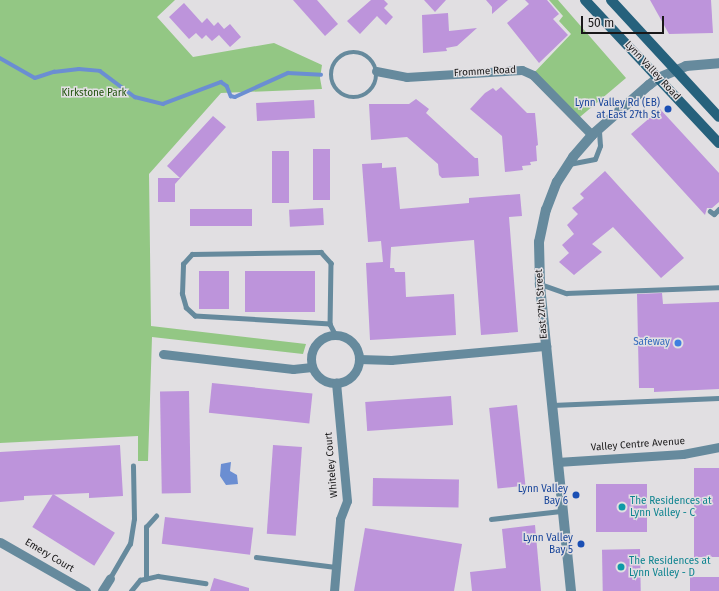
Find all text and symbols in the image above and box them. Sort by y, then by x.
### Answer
scale bar [583,8,666,34]
text: 50 m [588,16,614,30]
street label: Lynn Valley Road [622,39,682,103]
street label: Fromme Road [454,64,516,80]
park label: Kirkstone Park [61,88,127,100]
place label: Lynn Valley Rd (EB) at East 27th St [575,97,660,120]
marker: Lynn Valley Rd (EB) at East 27th St [663,104,673,114]
street label: East 27th Street [534,269,550,339]
place label: Safeway [633,337,670,349]
marker: Safeway [673,338,683,348]
street label: Whiteley Court [323,431,341,499]
street label: Valley Centre Avenue [590,436,686,454]
place label: Lynn Valley Bay 6 [518,483,568,506]
marker: Lynn Valley Bay 6 [571,490,581,500]
place label: The Residences at Lynn Valley - C [630,495,712,518]
marker: The Residences at Lynn Valley - C [617,502,627,512]
place label: Lynn Valley Bay 5 [523,532,573,556]
street label: Emery Court [22,537,76,575]
marker: Lynn Valley Bay 5 [576,539,586,549]
place label: The Residences at Lynn Valley - D [629,555,711,578]
marker: The Residences at Lynn Valley - D [616,562,626,572]

